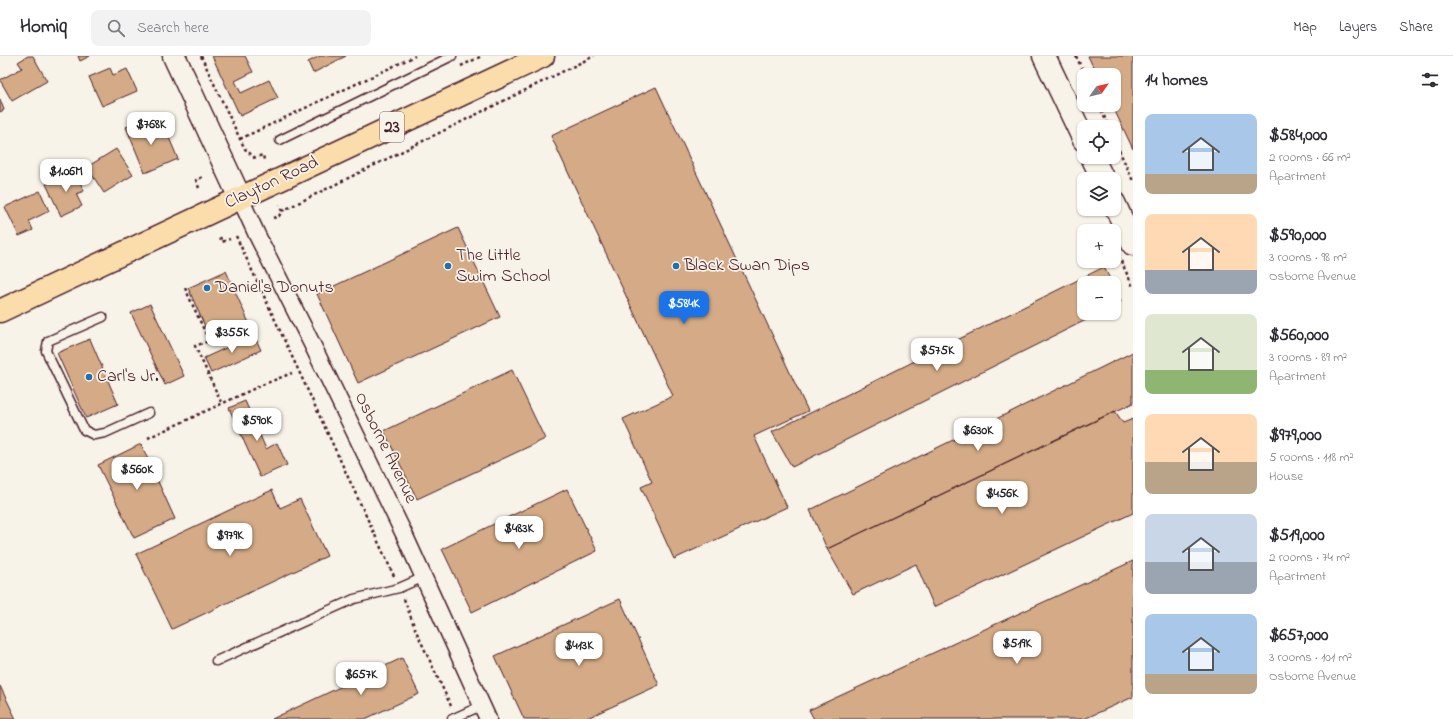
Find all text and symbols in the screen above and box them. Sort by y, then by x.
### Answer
search box [91,10,371,46]
text: Homiq [20,14,67,41]
icon: search [105,17,127,39]
text: Search here [137,17,209,39]
text: Map [1293,17,1317,38]
text: Layers [1339,17,1377,38]
text: Share [1399,17,1433,38]
north arrow [1077,68,1121,112]
map controls [1077,68,1121,320]
text: 14 homes [1145,68,1208,93]
icon: filters [1419,69,1441,91]
pin: $768K [123,112,179,146]
road number: 23 [380,112,404,142]
text: $768K [136,115,166,134]
button: locate [1077,120,1121,164]
text: $584,000 [1269,123,1327,148]
icon: home [1177,130,1225,178]
text: 2 rooms · 66 m² [1269,148,1351,167]
street label: Clayton Road [221,150,323,216]
pin: $1.06M [33,159,99,193]
text: $1.06M [49,162,83,181]
text: Apartment [1269,167,1326,186]
button: layers [1077,172,1121,216]
text: $590,000 [1269,223,1326,248]
button: + [1077,224,1121,268]
icon: home [1177,230,1225,278]
place label: The Little Swim School [456,243,550,290]
text: 3 rooms · 98 m² [1269,248,1347,267]
place label: Black Swan Dips [683,253,810,279]
marker: The Little Swim School [443,261,453,271]
marker: Black Swan Dips [671,261,681,271]
text: Osborne Avenue [1269,267,1356,286]
place label: Daniel's Donuts [214,275,334,301]
button: − [1077,276,1121,320]
marker: Daniel's Donuts [202,283,212,293]
pin: $584K [656,291,712,325]
text: $584K [668,294,700,313]
pin: $355K [204,320,260,354]
text: $355K [215,323,249,342]
text: $560,000 [1269,323,1329,348]
icon: home [1177,330,1225,378]
pin: $575K [909,338,965,372]
text: $575K [920,341,954,360]
text: 3 rooms · 89 m² [1269,348,1347,367]
place label: Carl's Jr. [97,364,159,390]
text: Apartment [1269,367,1326,386]
marker: Carl's Jr. [84,372,94,382]
street label: Osborne Avenue [347,388,424,509]
pin: $590K [229,408,285,442]
text: $590K [241,411,273,430]
pin: $630K [950,418,1006,452]
text: $630K [963,421,993,440]
text: $979,000 [1269,423,1321,448]
icon: home [1177,430,1225,478]
text: 5 rooms · 118 m² [1269,448,1354,467]
pin: $560K [109,457,165,491]
text: $560K [121,460,153,479]
text: House [1269,467,1303,486]
pin: $456K [974,481,1030,515]
text: $456K [986,484,1018,503]
pin: $483K [491,516,547,550]
text: $483K [504,519,534,538]
pin: $979K [202,523,258,557]
text: $519,000 [1269,523,1325,548]
text: $979K [216,526,244,545]
icon: home [1177,530,1225,578]
text: 2 rooms · 74 m² [1269,548,1350,567]
text: Apartment [1269,567,1326,586]
text: $657,000 [1269,623,1328,648]
icon: home [1177,630,1225,678]
pin: $519K [989,631,1045,665]
pin: $413K [551,633,607,667]
text: $519K [1002,634,1032,653]
text: $413K [564,636,594,655]
text: 3 rooms · 101 m² [1269,648,1352,667]
pin: $657K [333,662,389,696]
text: $657K [345,665,377,684]
text: Osborne Avenue [1269,667,1356,686]

